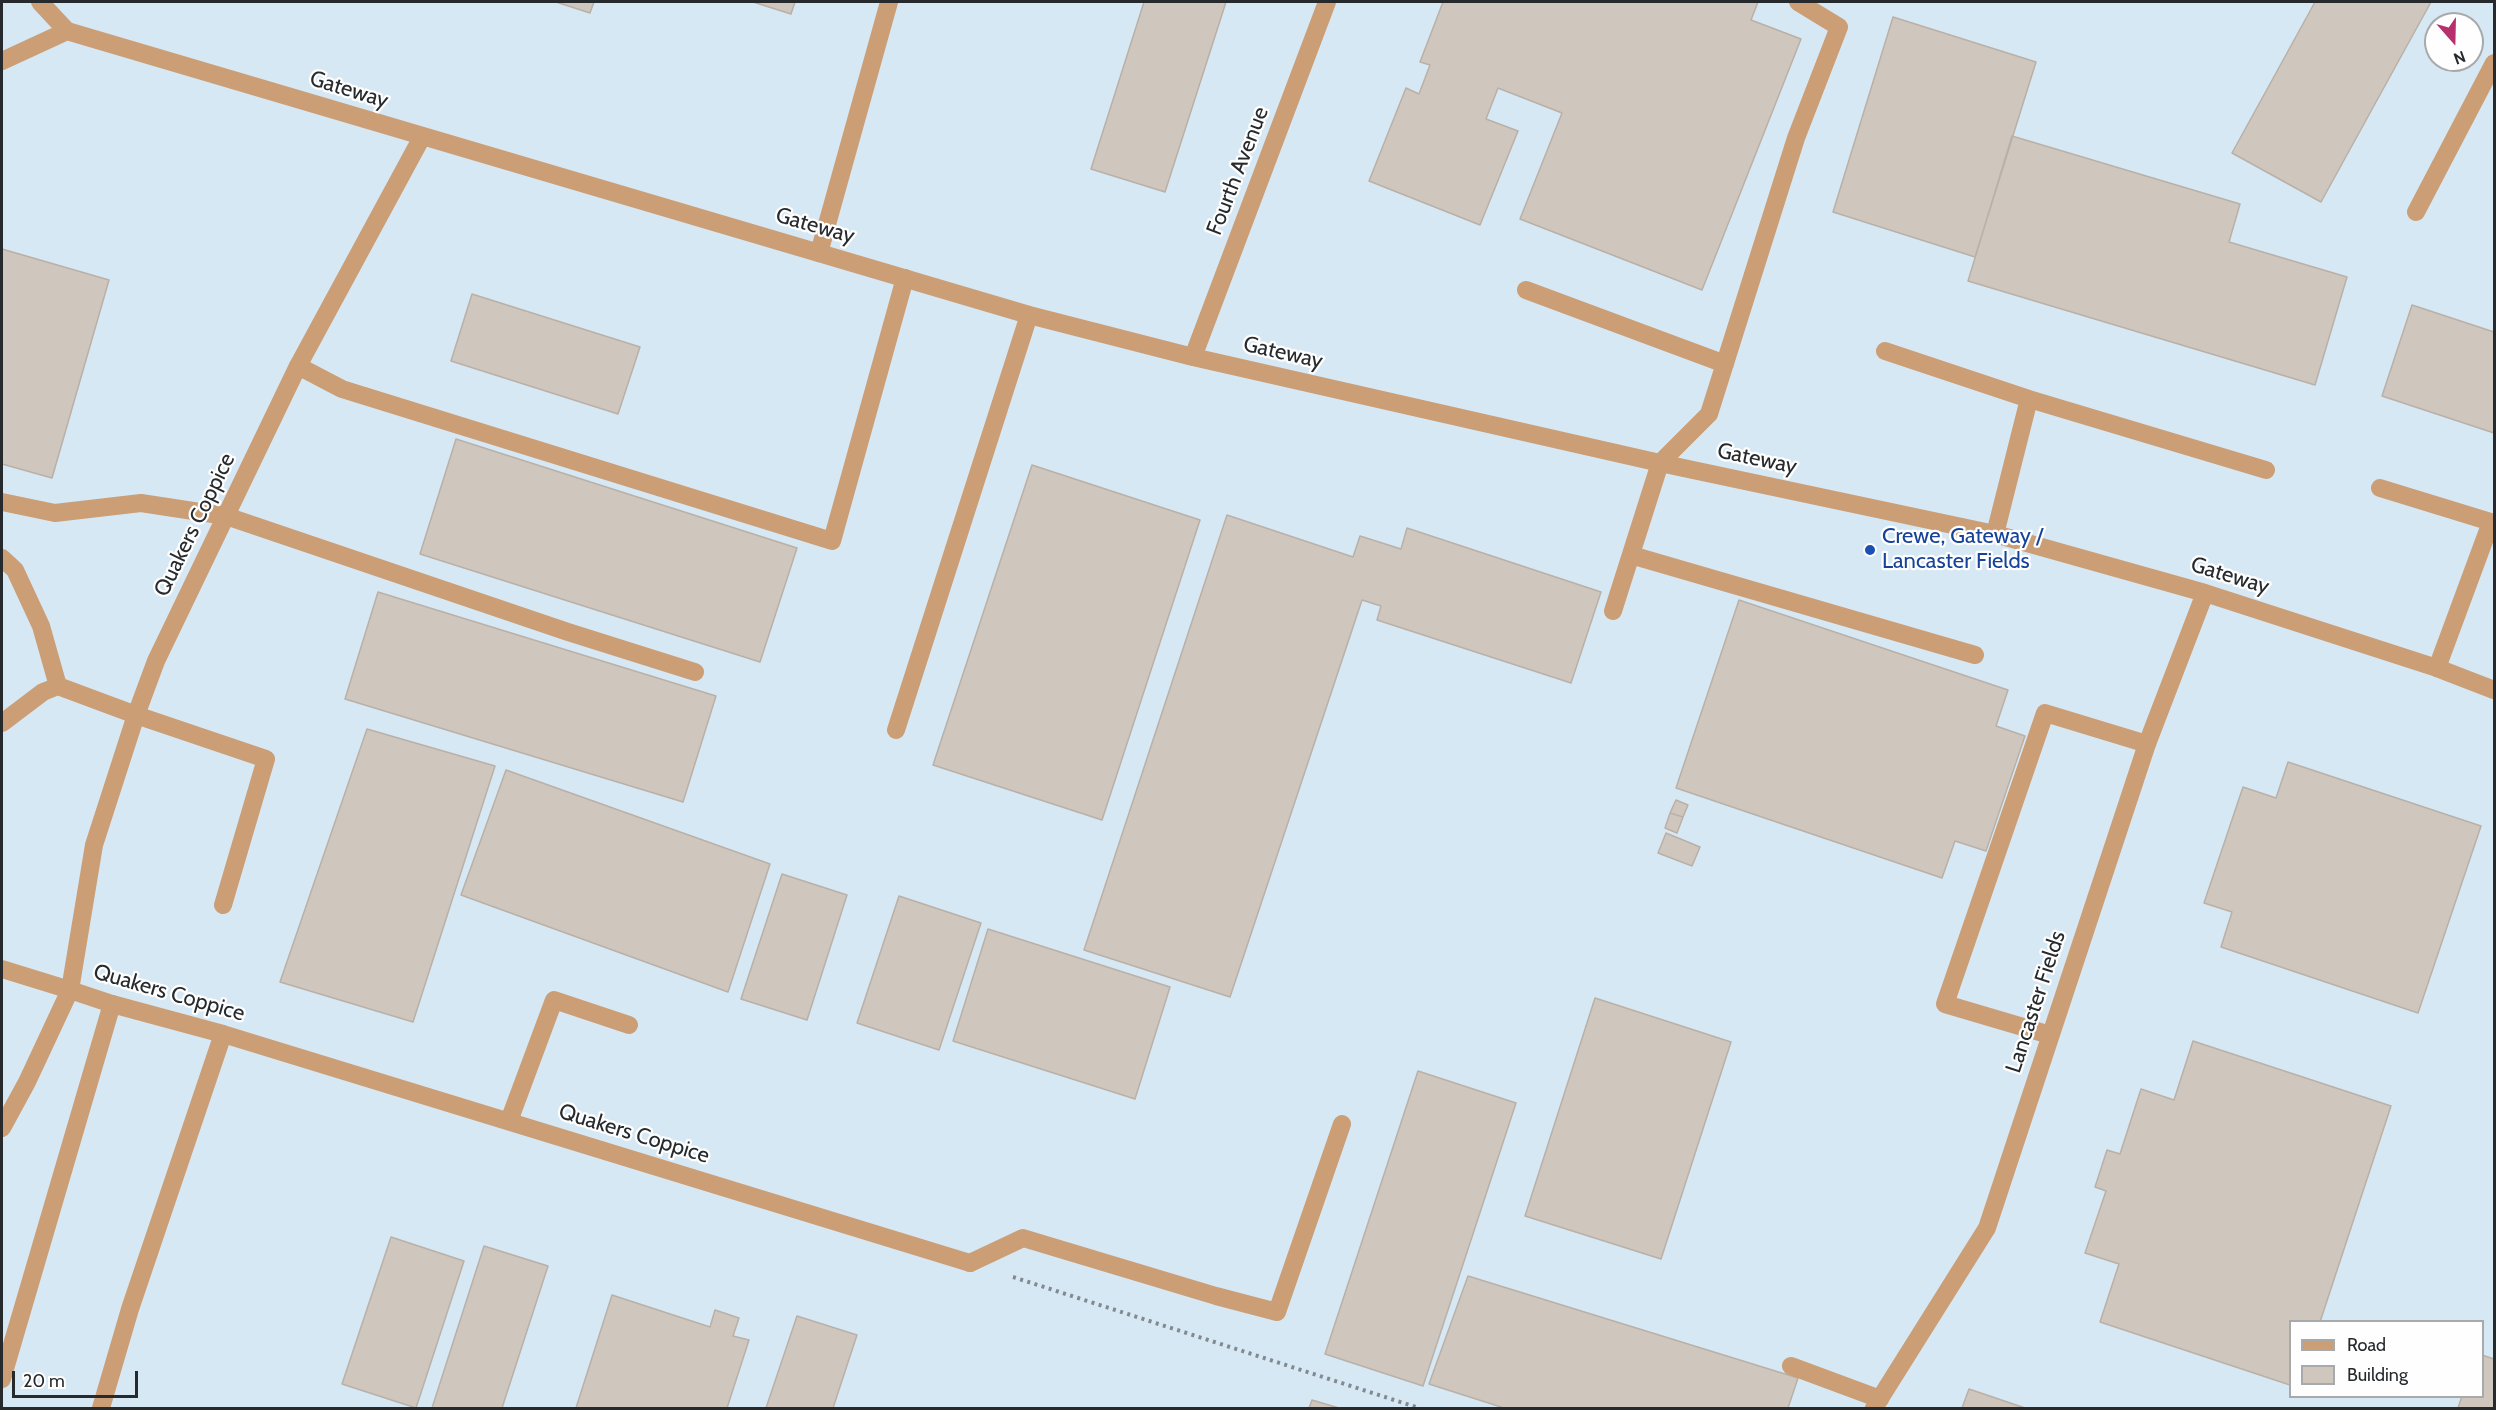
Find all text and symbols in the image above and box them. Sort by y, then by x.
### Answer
north arrow [2424,12,2484,72]
text: N [2451,47,2468,68]
street label: Gateway [307,66,391,114]
street label: Fourth Avenue [1201,103,1275,239]
street label: Gateway [773,202,857,250]
street label: Gateway [1241,331,1325,375]
street label: Gateway [1715,438,1799,480]
street label: Quakers Coppice [149,449,241,601]
place label: Crewe, Gateway / Lancaster Fields [1882,524,2043,576]
marker: Crewe, Gateway / Lancaster Fields [1863,543,1877,557]
street label: Gateway [2188,552,2272,600]
street label: Lancaster Fields [2001,928,2071,1076]
street label: Quakers Coppice [90,959,248,1027]
street label: Quakers Coppice [555,1099,713,1169]
legend [2289,1320,2484,1398]
text: Road [2347,1334,2386,1356]
scale bar [15,1359,141,1397]
text: Building [2347,1364,2408,1386]
text: 20 m [23,1370,65,1392]

